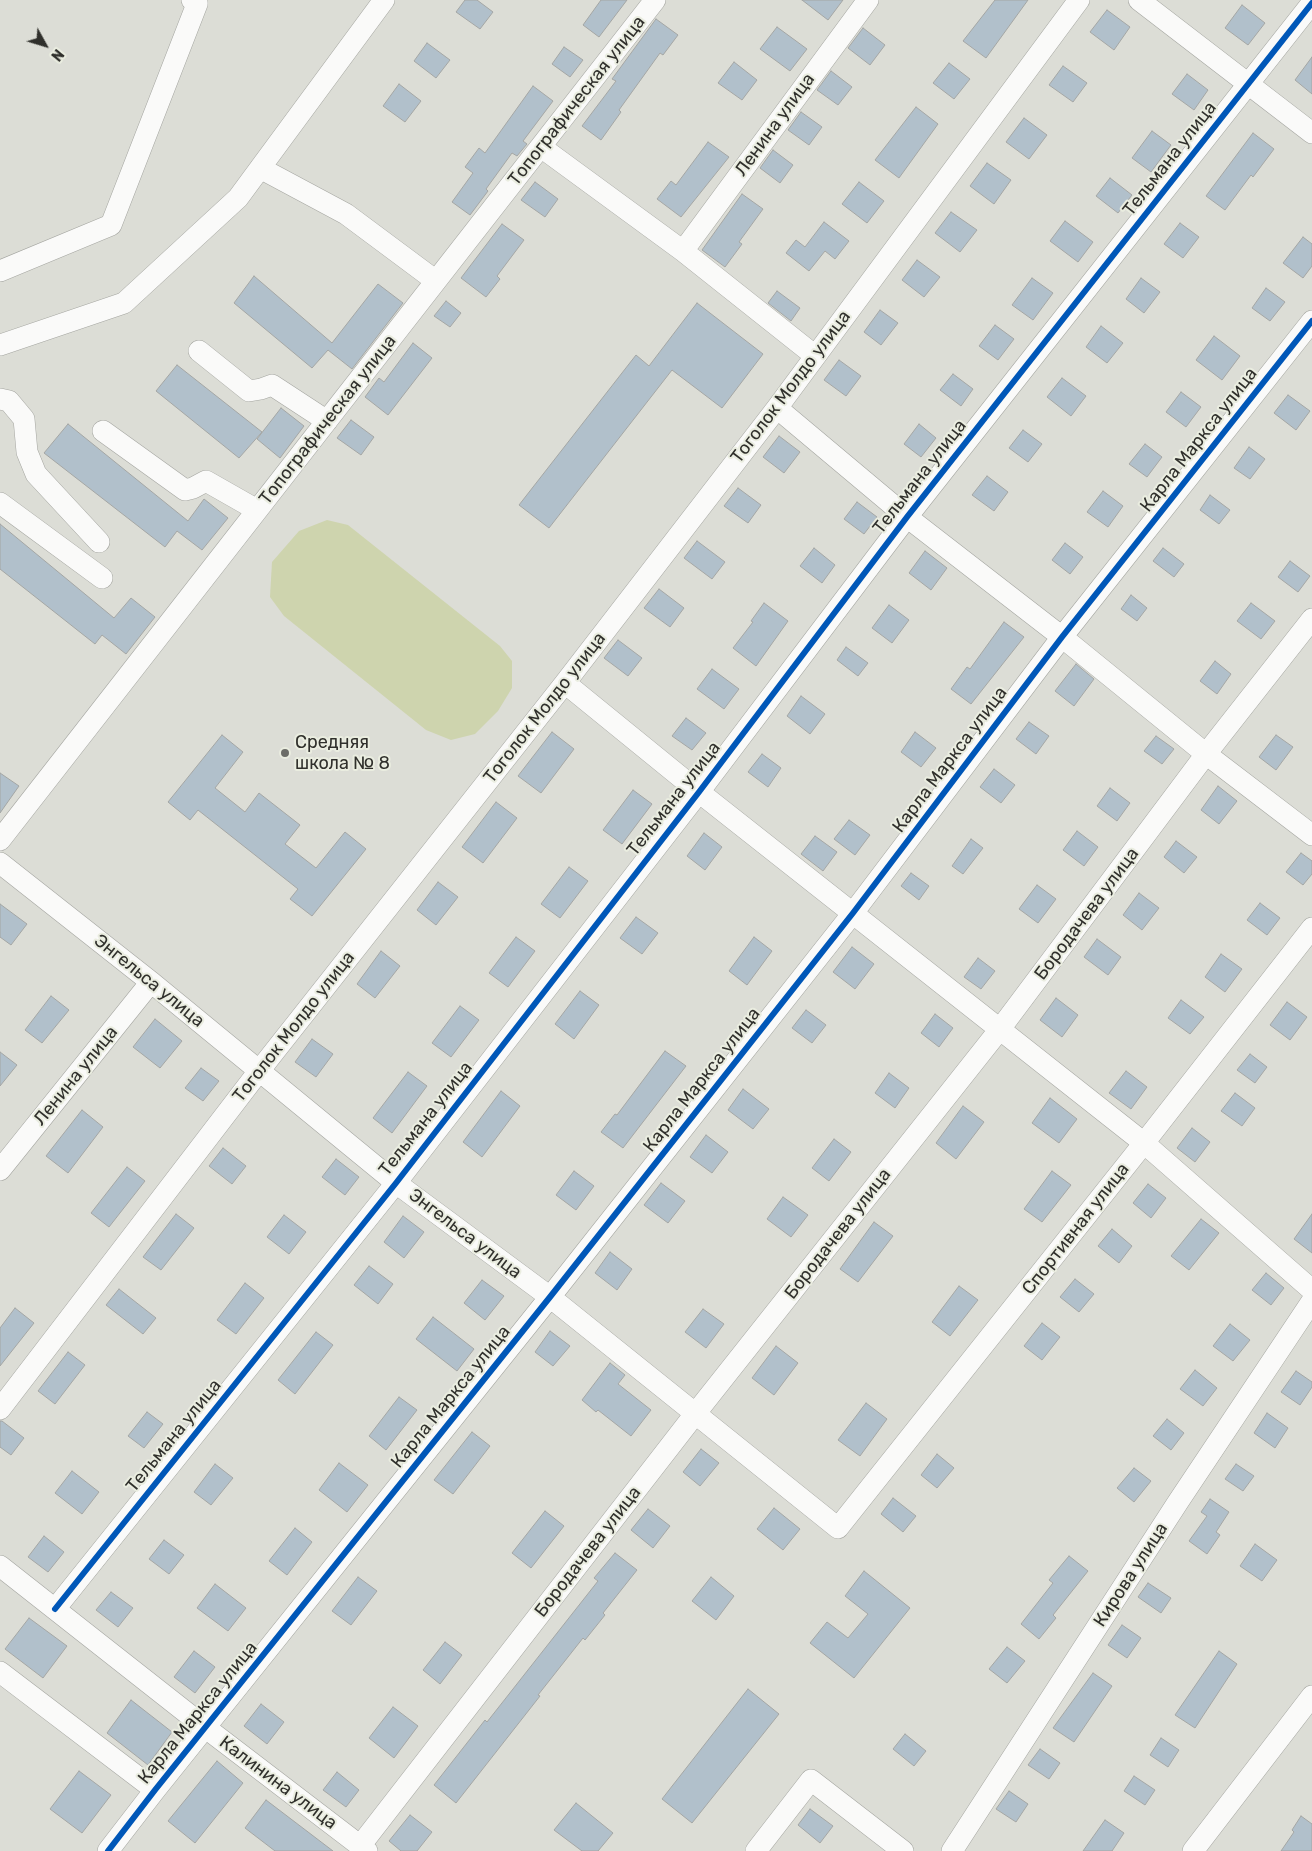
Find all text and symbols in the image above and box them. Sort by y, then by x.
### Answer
street label: Топографическая улица [504,12,650,190]
north arrow [20,20,70,70]
text: N [47,45,67,64]
street label: Ленина улица [730,69,820,181]
street label: Тельмана улица [1119,98,1221,220]
street label: Тоголок Молдо улица [727,306,855,468]
street label: Топографическая улица [255,331,401,509]
street label: Карла Маркса улица [1136,364,1262,516]
street label: Тельмана улица [869,416,971,538]
street label: Тоголок Молдо улица [479,628,611,788]
street label: Карла Маркса улица [888,683,1012,837]
place label: Средняя школа № 8 [295,732,390,774]
street label: Тельмана улица [623,738,725,860]
marker: Средняя школа № 8 [279,747,291,759]
street label: Бородачева улица [1030,844,1144,984]
street label: Энгельса улица [90,930,208,1032]
street label: Тоголок Молдо улица [228,947,360,1107]
street label: Карла Маркса улица [639,1004,765,1156]
street label: Ленина улица [29,1022,123,1130]
street label: Тельмана улица [375,1058,477,1180]
street label: Спортивная улица [1018,1159,1134,1299]
street label: Бородачева улица [780,1164,896,1304]
street label: Энгельса улица [404,1185,526,1283]
street label: Карла Маркса улица [387,1321,515,1473]
street label: Тельмана улица [122,1375,226,1497]
street label: Бородачева улица [530,1482,646,1622]
street label: Кирова улица [1089,1519,1173,1631]
street label: Карла Маркса улица [134,1637,262,1789]
street label: Калинина улица [215,1732,341,1834]

